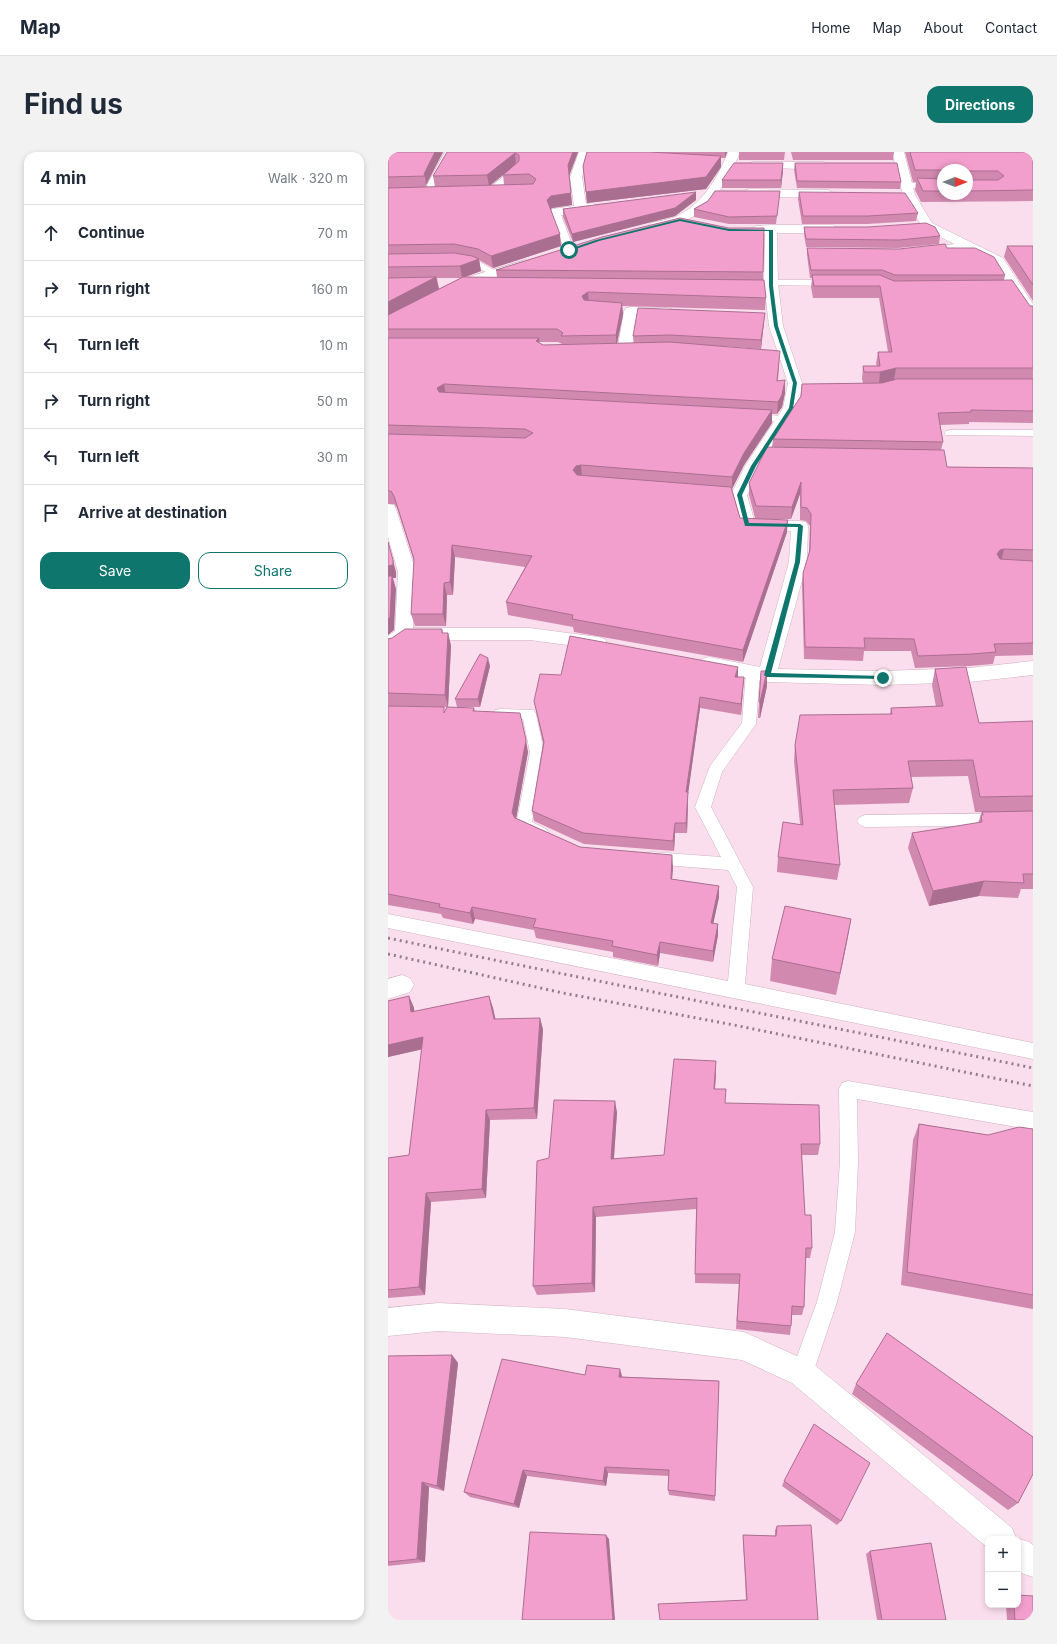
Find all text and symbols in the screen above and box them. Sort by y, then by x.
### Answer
text: Map [20,16,61,39]
text: Home [811,19,850,36]
text: Map [872,19,902,36]
text: About [924,19,963,36]
text: Contact [985,19,1037,36]
button: Directions [927,86,1033,123]
text: Find us [24,87,123,121]
north arrow [937,164,973,200]
text: 4 min [40,168,86,188]
text: Walk · 320 m [268,170,348,186]
icon: ahead [40,222,62,244]
text: Continue [78,223,145,242]
text: 70 m [318,225,348,241]
route start [560,241,578,259]
icon: right [40,278,62,300]
text: Turn right [78,279,150,298]
text: 160 m [311,281,348,297]
icon: left [40,334,62,356]
text: Turn left [78,335,139,354]
text: 10 m [319,337,348,353]
icon: right [40,390,62,412]
text: Turn right [78,391,150,410]
text: 50 m [317,393,348,409]
icon: left [40,446,62,468]
text: Turn left [78,447,139,466]
text: 30 m [317,449,348,465]
icon: arrive [40,502,62,524]
text: Arrive at destination [78,503,227,522]
button: Save [40,552,190,589]
button: Share [198,552,348,589]
route end [874,669,892,687]
map controls [985,1536,1021,1608]
button: + [985,1536,1021,1572]
button: − [985,1572,1021,1608]

